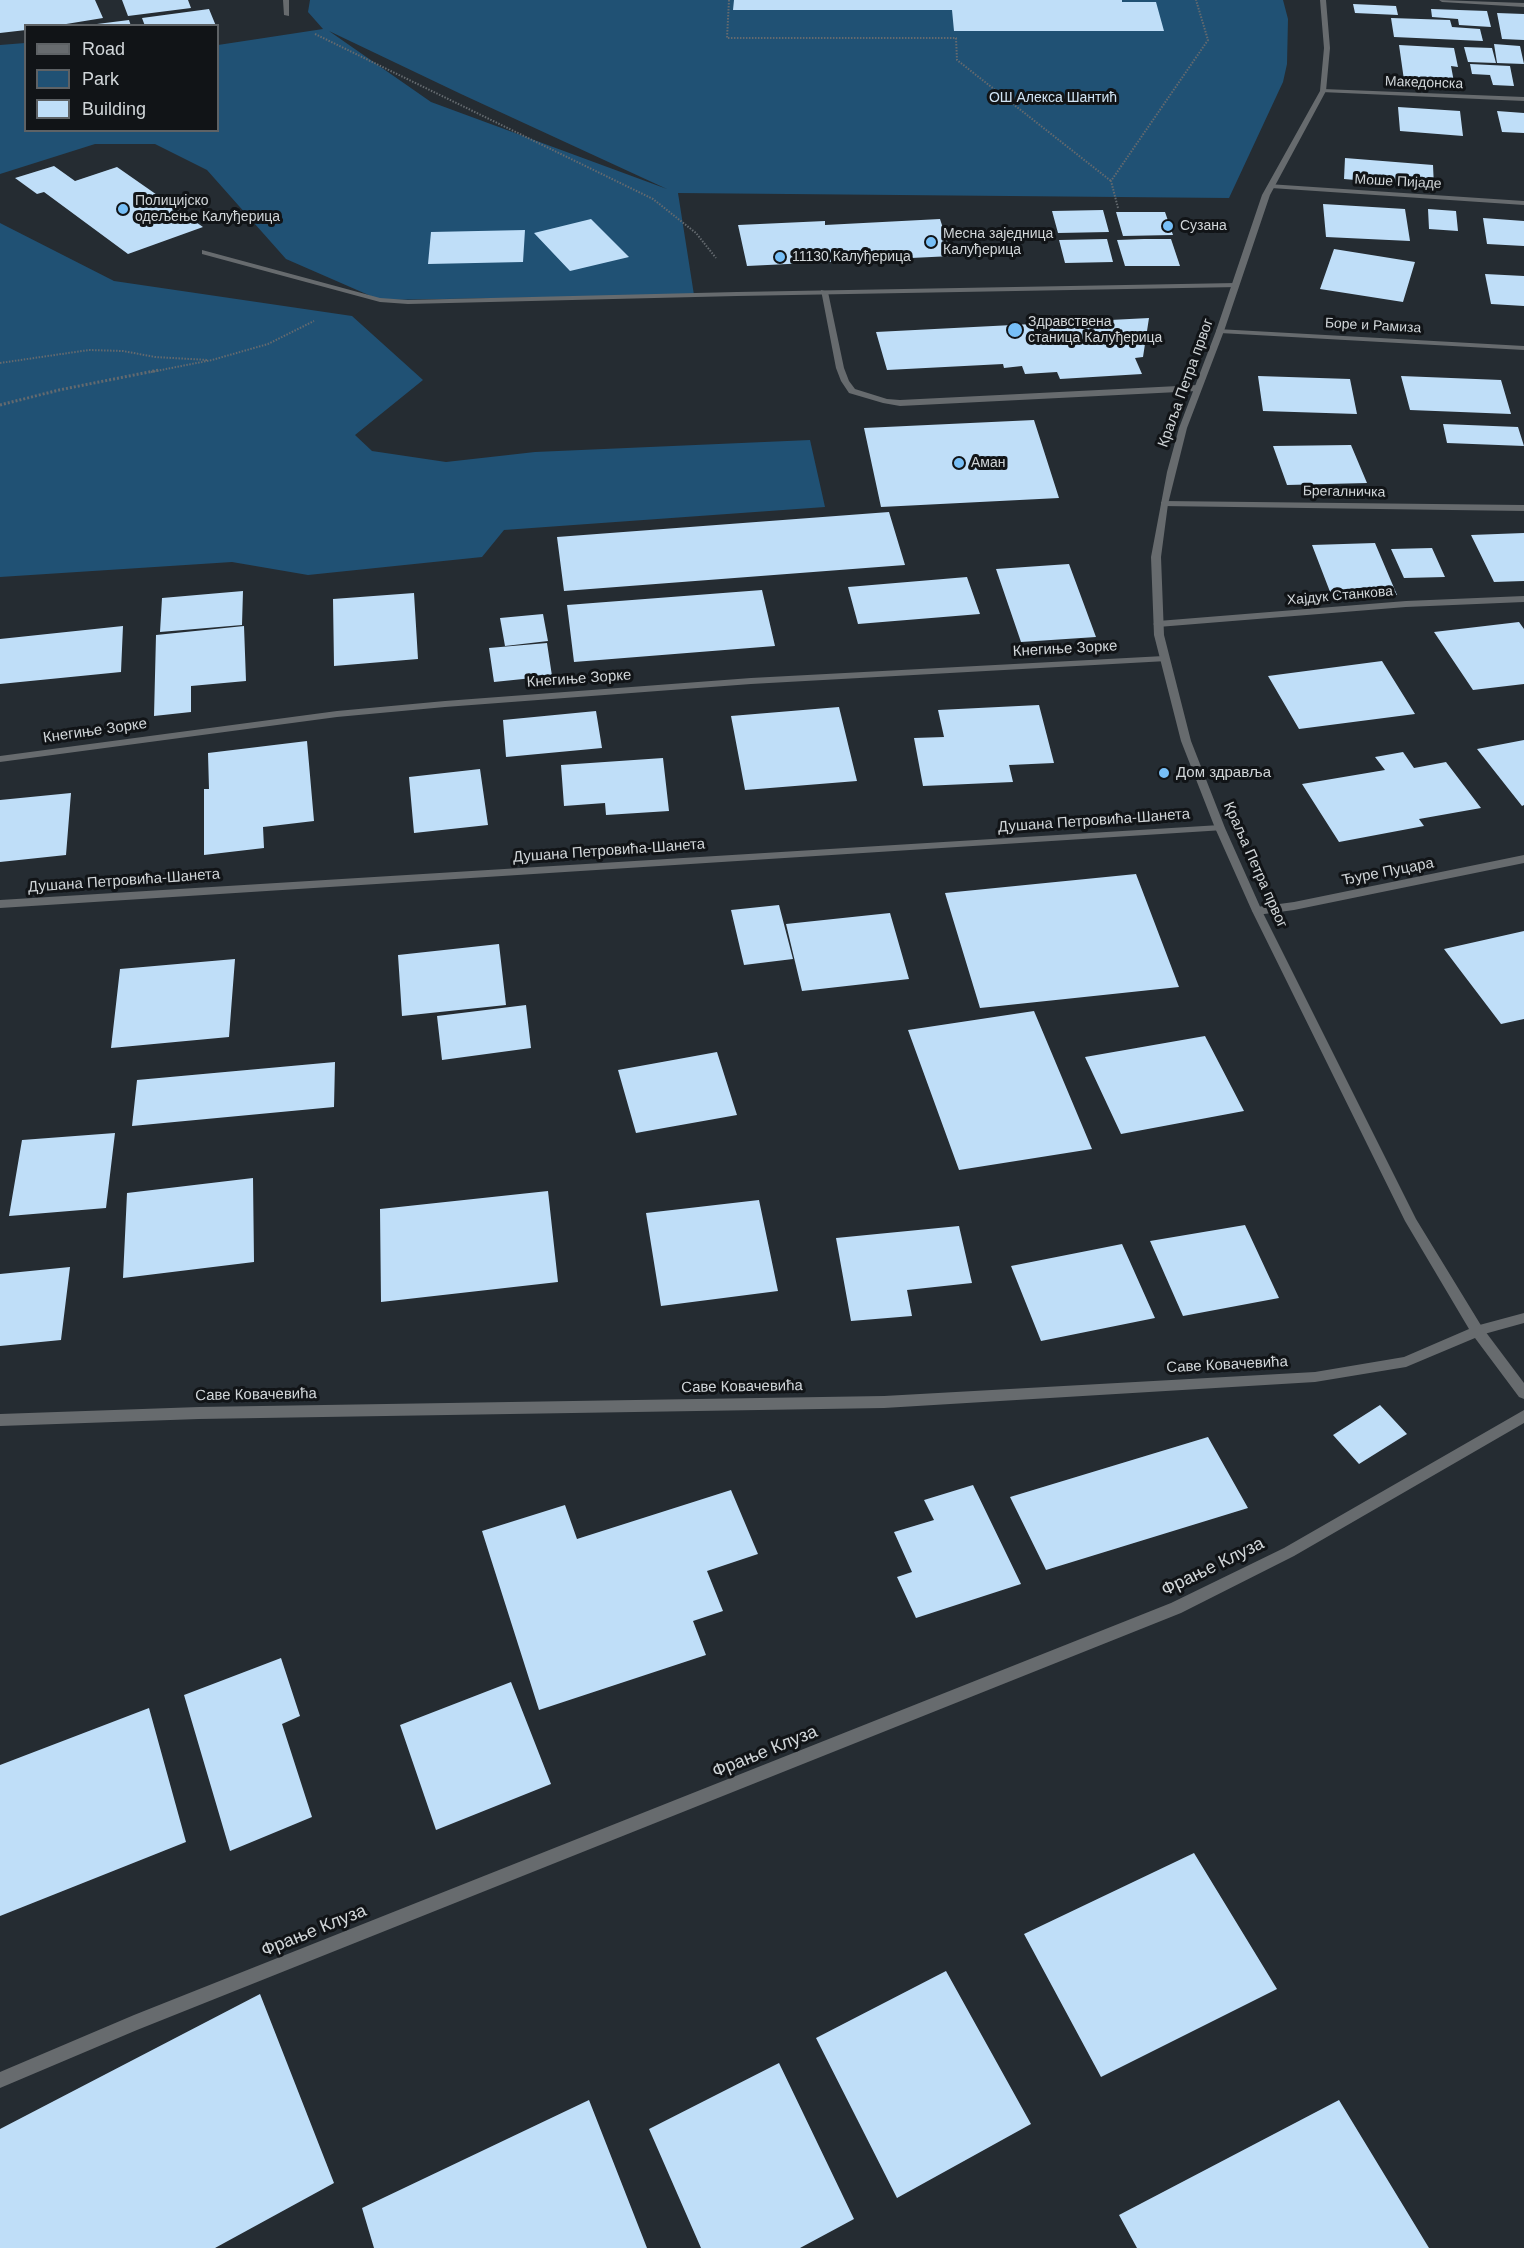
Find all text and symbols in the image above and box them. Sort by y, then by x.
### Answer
legend [24,24,219,132]
text: Road [82,39,125,59]
text: Park [82,69,119,89]
street label: Македонска [1385,73,1463,93]
park label: ОШ Алекса Шантић [989,90,1117,106]
text: Building [82,99,146,119]
street label: Моше Пијаде [1354,171,1442,193]
place label: Полицијско одељење Калуђерица [135,193,280,226]
marker: Полицијско одељење Калуђерица [116,202,130,216]
place label: Сузана [1180,218,1227,234]
marker: Сузана [1161,219,1175,233]
place label: Месна заједница Калуђерица [943,226,1053,258]
marker: Месна заједница Калуђерица [924,235,938,249]
place label: 11130 Калуђерица [792,249,911,265]
marker: 11130 Калуђерица [773,250,787,264]
place label: Здравствена станица Калуђерица [1028,314,1162,346]
street label: Боре и Рамиза [1324,315,1422,337]
street label: Краља Петра првог [1154,316,1218,450]
marker: Здравствена станица Калуђерица [1006,321,1024,339]
place label: Аман [971,455,1005,471]
marker: Аман [952,456,966,470]
street label: Брегалничка [1303,483,1385,501]
street label: Хајдук Станкова [1286,583,1394,609]
street label: Кнегиње Зорке [1012,637,1118,661]
street label: Кнегиње Зорке [526,666,632,692]
street label: Кнегиње Зорке [42,715,148,747]
place label: Дом здравља [1176,764,1271,782]
marker: Дом здравља [1157,766,1171,780]
street label: Краља Петра првог [1219,799,1291,931]
street label: Душана Петровића-Шанета [997,805,1191,837]
street label: Душана Петровића-Шанета [512,835,706,867]
street label: Ђуре Пуцара [1341,854,1435,890]
street label: Душана Петровића-Шанета [27,865,221,897]
street label: Саве Ковачевића [1166,1353,1288,1377]
street label: Саве Ковачевића [681,1377,803,1397]
street label: Саве Ковачевића [195,1385,317,1405]
street label: Фрање Клуза [1158,1533,1268,1601]
street label: Фрање Клуза [709,1721,821,1783]
street label: Фрање Клуза [258,1900,370,1962]

